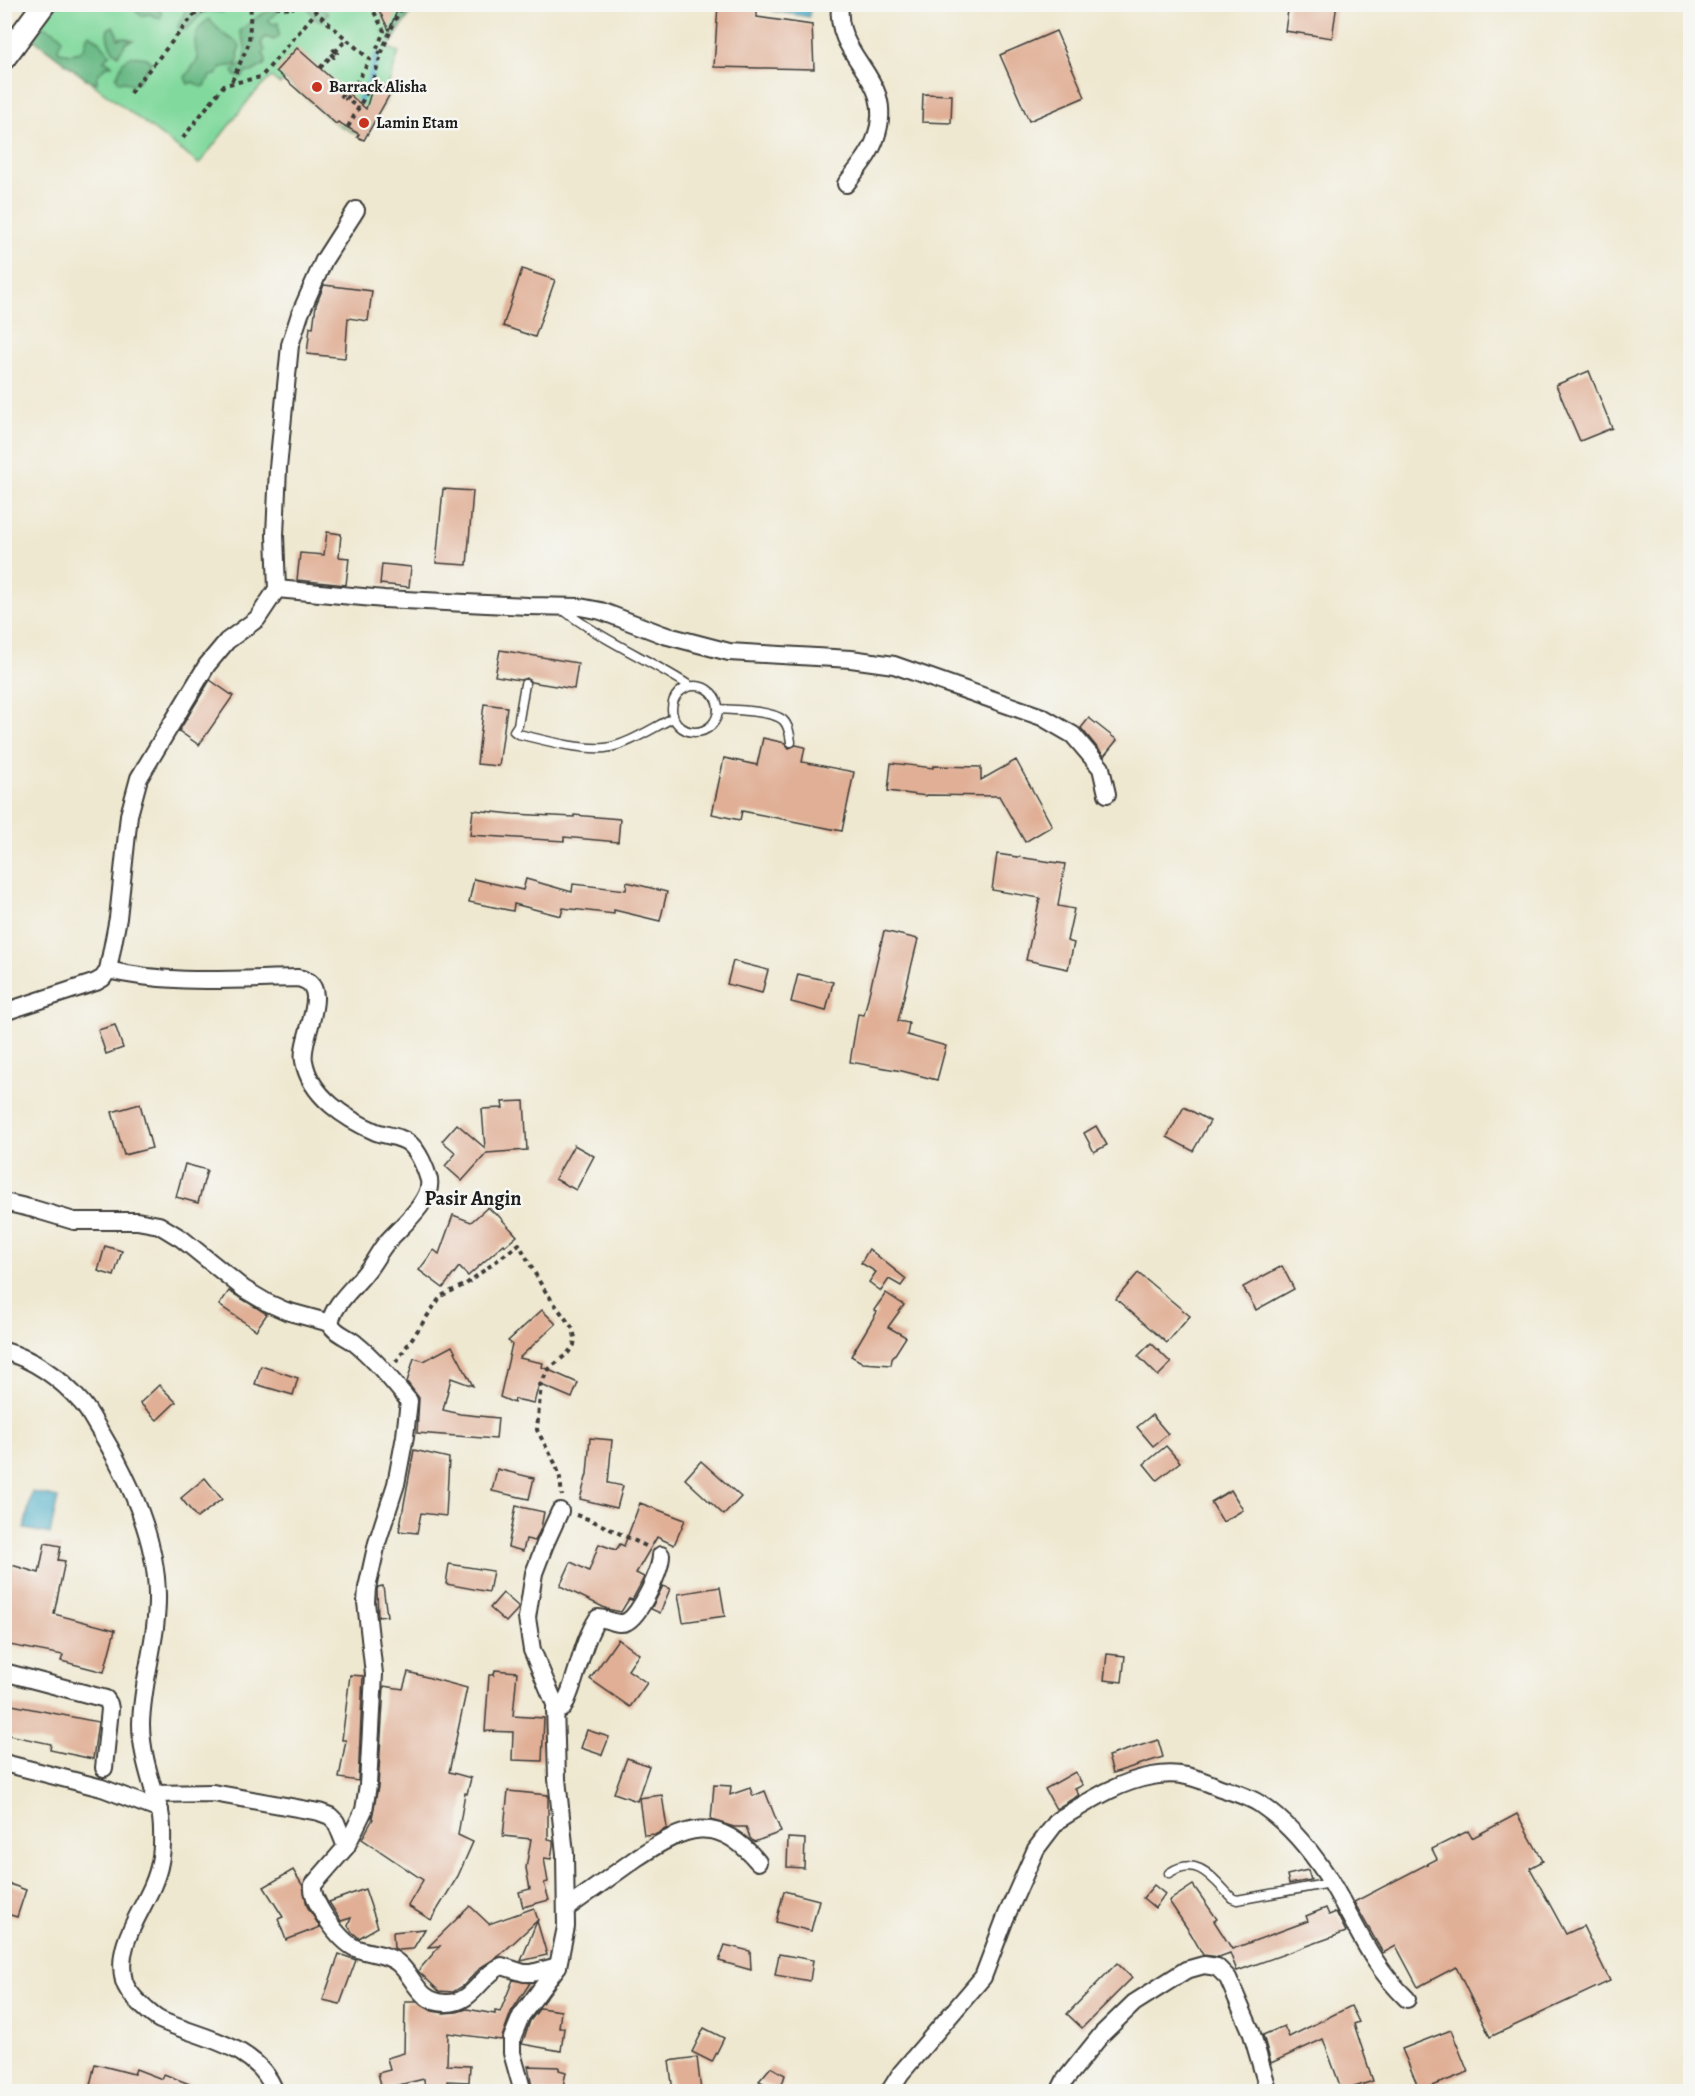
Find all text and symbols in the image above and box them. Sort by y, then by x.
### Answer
place label: Barrack Alisha [329,76,427,98]
marker: Barrack Alisha [310,80,324,94]
place label: Lamin Etam [376,112,459,134]
marker: Lamin Etam [357,116,371,130]
district label: Pasir Angin [424,1185,522,1212]

